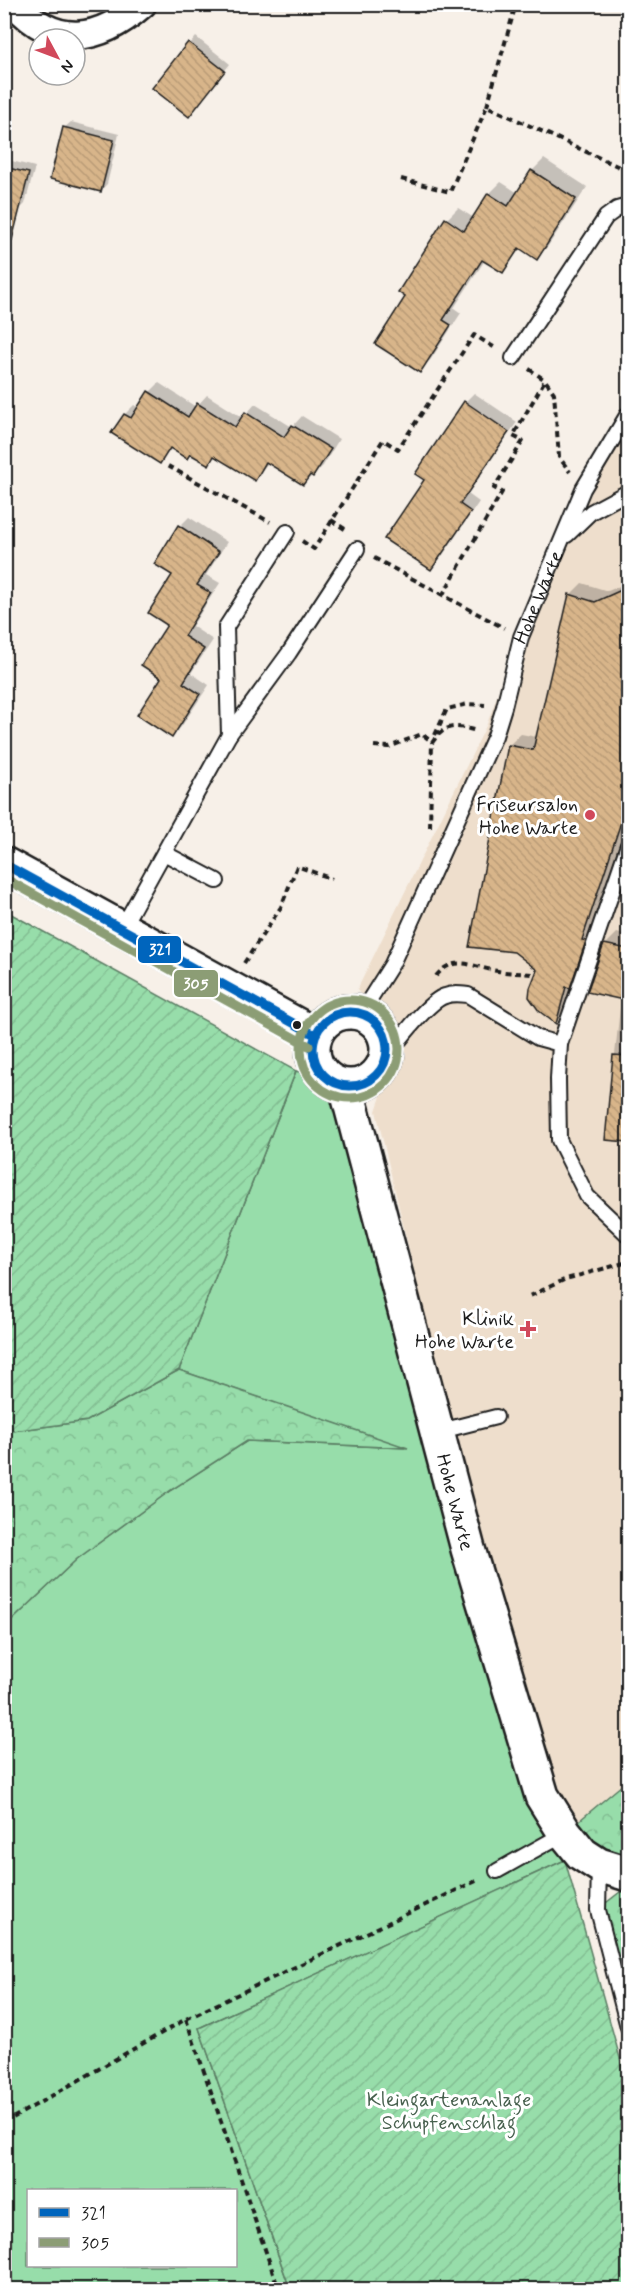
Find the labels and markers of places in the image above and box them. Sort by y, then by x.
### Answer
place label: Friseursalon Hohe Warte [476,792,578,842]
marker: Friseursalon Hohe Warte [583,808,597,822]
unlabelled marker [291,1019,303,1031]
place label: Klinik Hohe Warte [415,1306,514,1356]
marker: Klinik Hohe Warte [519,1320,537,1338]

